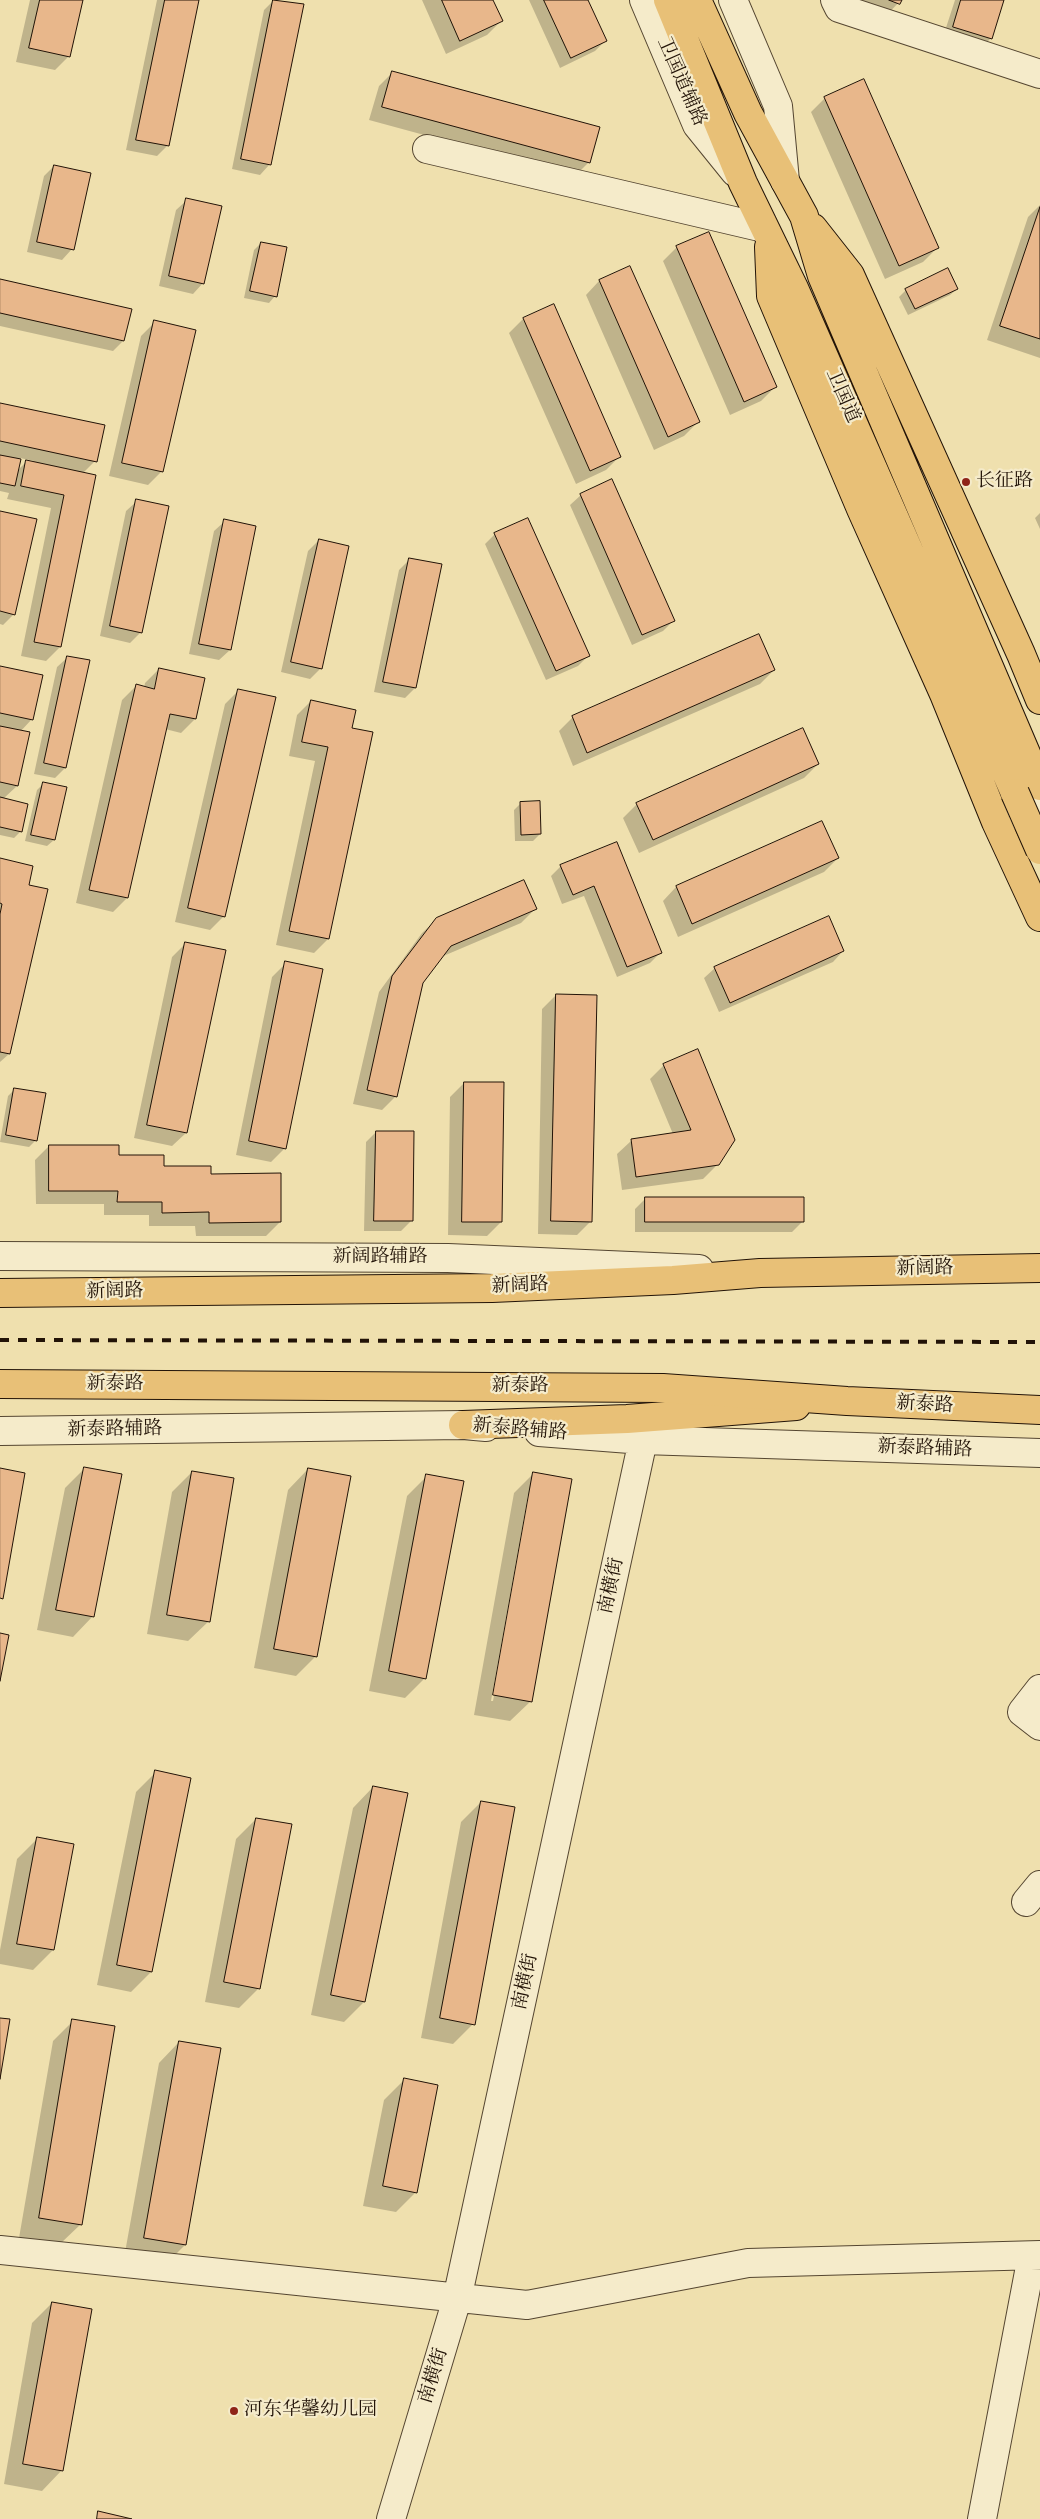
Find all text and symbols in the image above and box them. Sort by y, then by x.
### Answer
street label: 卫国道辅路 [651,34,711,130]
street label: 卫国道 [820,365,864,427]
place label: 长征路 [976,471,1033,493]
marker: 长征路 [960,476,972,488]
street label: 新阔路辅路 [333,1247,427,1269]
street label: 新阔路 [896,1257,954,1281]
street label: 新阔路 [491,1274,549,1298]
street label: 新阔路 [86,1280,144,1304]
street label: 新泰路 [87,1374,143,1396]
street label: 新泰路 [492,1376,548,1398]
street label: 新泰路 [896,1392,954,1418]
street label: 新泰路辅路 [472,1415,568,1445]
street label: 新泰路辅路 [67,1418,163,1442]
street label: 新泰路辅路 [877,1436,973,1462]
street label: 南横街 [595,1556,629,1616]
street label: 南横街 [509,1952,543,2012]
street label: 南横街 [415,2345,453,2407]
place label: 河东华馨幼儿园 [244,2400,377,2422]
marker: 河东华馨幼儿园 [228,2405,240,2417]

